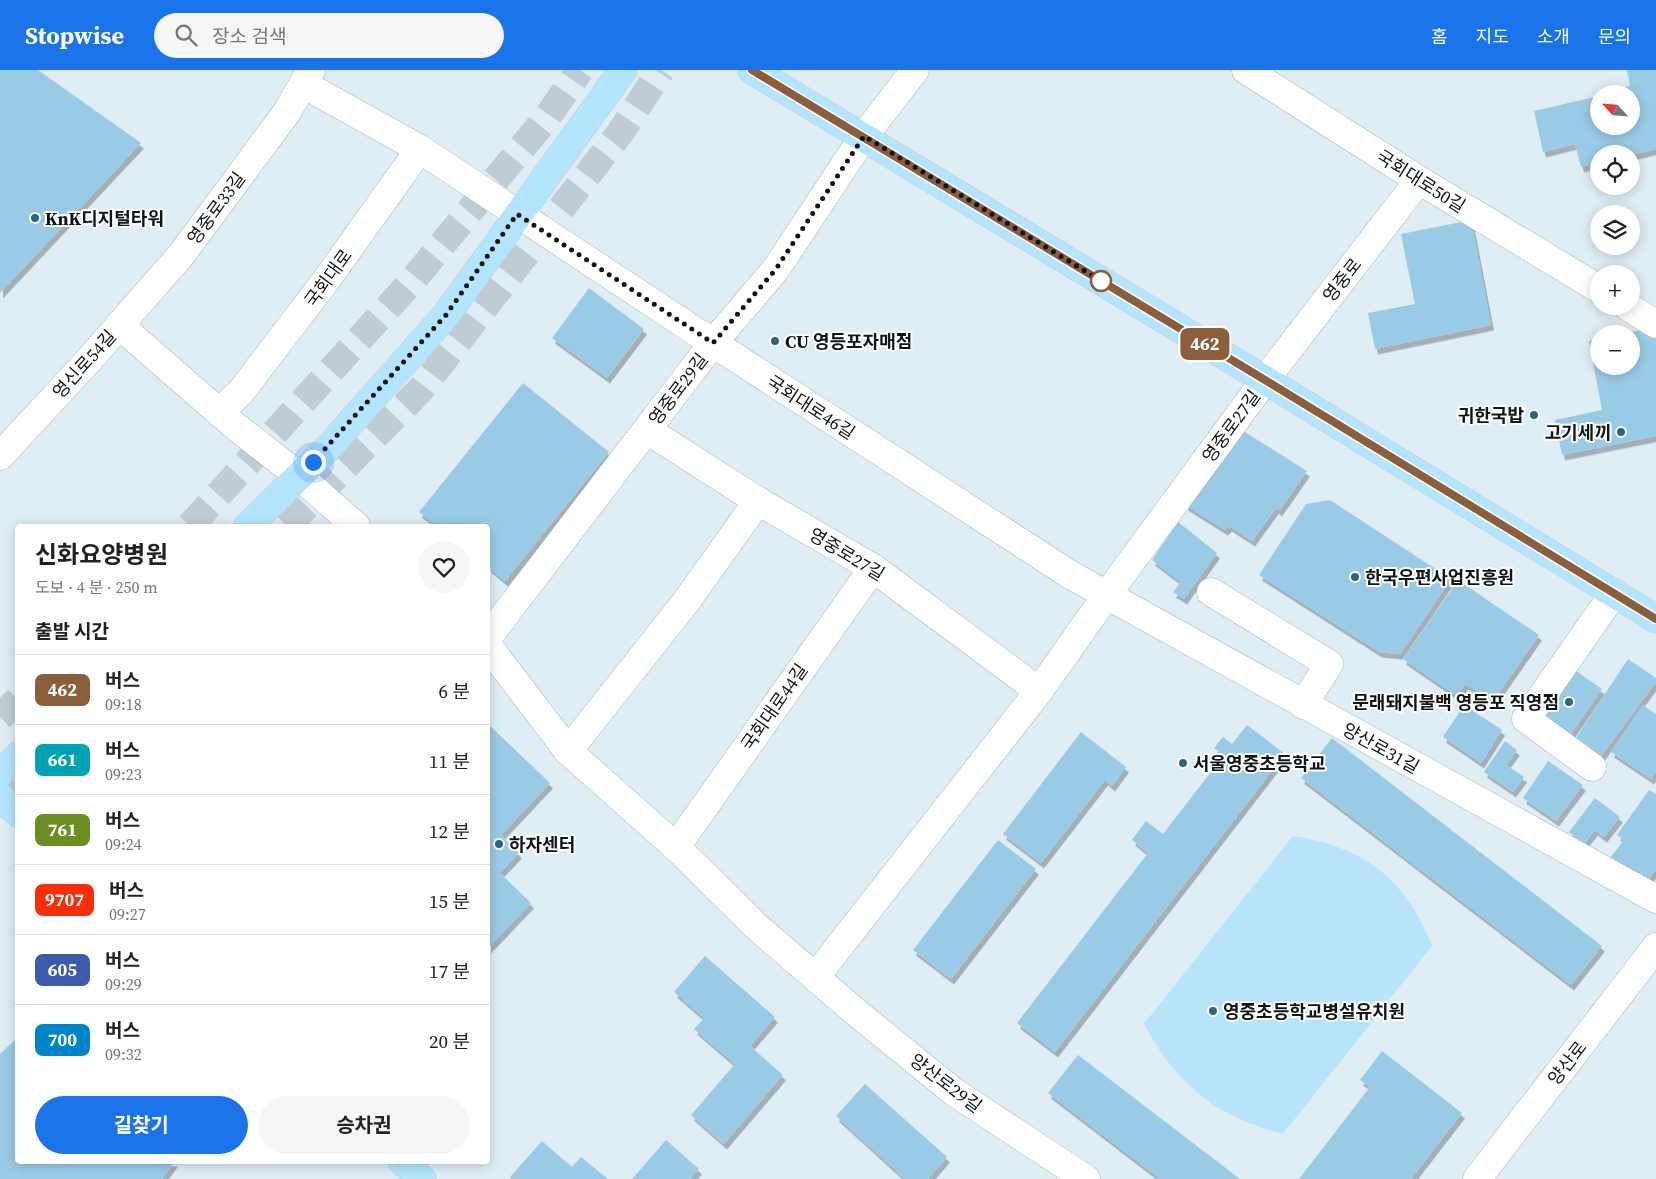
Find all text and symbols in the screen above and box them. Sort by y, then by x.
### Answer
search box [154,13,504,58]
text: Stopwise [25,19,124,52]
icon: search [172,21,200,49]
text: 장소 검색 [212,23,286,49]
text: 홈 [1431,24,1448,49]
text: 지도 [1476,24,1509,49]
text: 소개 [1537,24,1570,49]
text: 문의 [1598,24,1631,49]
north arrow [1590,85,1640,135]
map controls [1590,85,1640,375]
street label: 국회대로50길 [1372,144,1470,218]
button: locate [1590,145,1640,195]
street label: 영중로33길 [181,167,251,249]
button: layers [1590,205,1640,255]
place label: KnK디지털타워 [45,206,164,231]
marker: KnK디지털타워 [29,212,41,224]
street label: 국회대로 [298,244,358,312]
street label: 영중로 [1317,253,1367,307]
button: + [1590,265,1640,315]
unlabelled marker [1090,270,1112,292]
street label: 영신로54길 [47,324,121,404]
button: − [1590,325,1640,375]
line badge: 462 [1176,328,1234,360]
place label: CU 영등포자매점 [785,329,912,354]
text: 462 [1190,331,1220,356]
marker: CU 영등포자매점 [769,335,781,347]
street label: 영중로29길 [643,348,713,430]
street label: 국회대로46길 [762,369,860,445]
street label: 영중로27길 [1196,385,1266,467]
place label: 귀한국밥 [1458,403,1524,428]
marker: 귀한국밥 [1528,409,1540,421]
place label: 고기세끼 [1545,420,1611,445]
marker: 고기세끼 [1615,426,1627,438]
your location [301,450,326,475]
street label: 영중로27길 [804,522,890,586]
text: 신화요양병원 [35,538,167,571]
button: heart [418,541,470,593]
place label: 한국우편사업진흥원 [1365,565,1514,590]
marker: 한국우편사업진흥원 [1349,571,1361,583]
text: 도보 · 4 분 · 250 m [35,576,158,598]
text: 출발 시간 [35,618,109,644]
street label: 국회대로44길 [735,659,813,755]
text: 버스 [105,667,140,693]
text: 462 [48,677,77,702]
text: 6 분 [439,678,470,704]
place label: 문래돼지불백 영등포 직영점 [1353,690,1559,715]
text: 09:18 [105,693,142,715]
marker: 문래돼지불백 영등포 직영점 [1563,696,1575,708]
street label: 양산로31길 [1338,717,1424,779]
text: 버스 [105,737,140,763]
text: 661 [48,747,77,772]
text: 11 분 [429,748,470,774]
place label: 서울영중초등학교 [1193,751,1325,776]
marker: 서울영중초등학교 [1177,757,1189,769]
text: 09:23 [105,763,142,785]
text: 버스 [105,807,140,833]
text: 761 [48,817,77,842]
text: 12 분 [429,818,470,844]
place label: 하자센터 [509,832,575,857]
text: 09:24 [105,833,142,855]
marker: 하자센터 [493,838,505,850]
text: 버스 [109,877,144,903]
text: 9707 [45,887,84,912]
text: 15 분 [429,888,470,914]
text: 09:27 [109,903,146,925]
text: 버스 [105,947,140,973]
text: 605 [48,957,77,982]
text: 17 분 [429,958,470,984]
text: 09:29 [105,973,142,995]
place label: 영중초등학교병설유치원 [1223,999,1405,1024]
marker: 영중초등학교병설유치원 [1207,1005,1219,1017]
text: 버스 [105,1017,140,1043]
text: 700 [48,1027,77,1052]
text: 20 분 [429,1028,470,1054]
street label: 양산로 [1542,1036,1592,1090]
text: 09:32 [105,1043,142,1065]
street label: 양산로29길 [905,1048,987,1118]
button: 길찾기 [35,1096,248,1154]
button: 승차권 [258,1096,470,1154]

